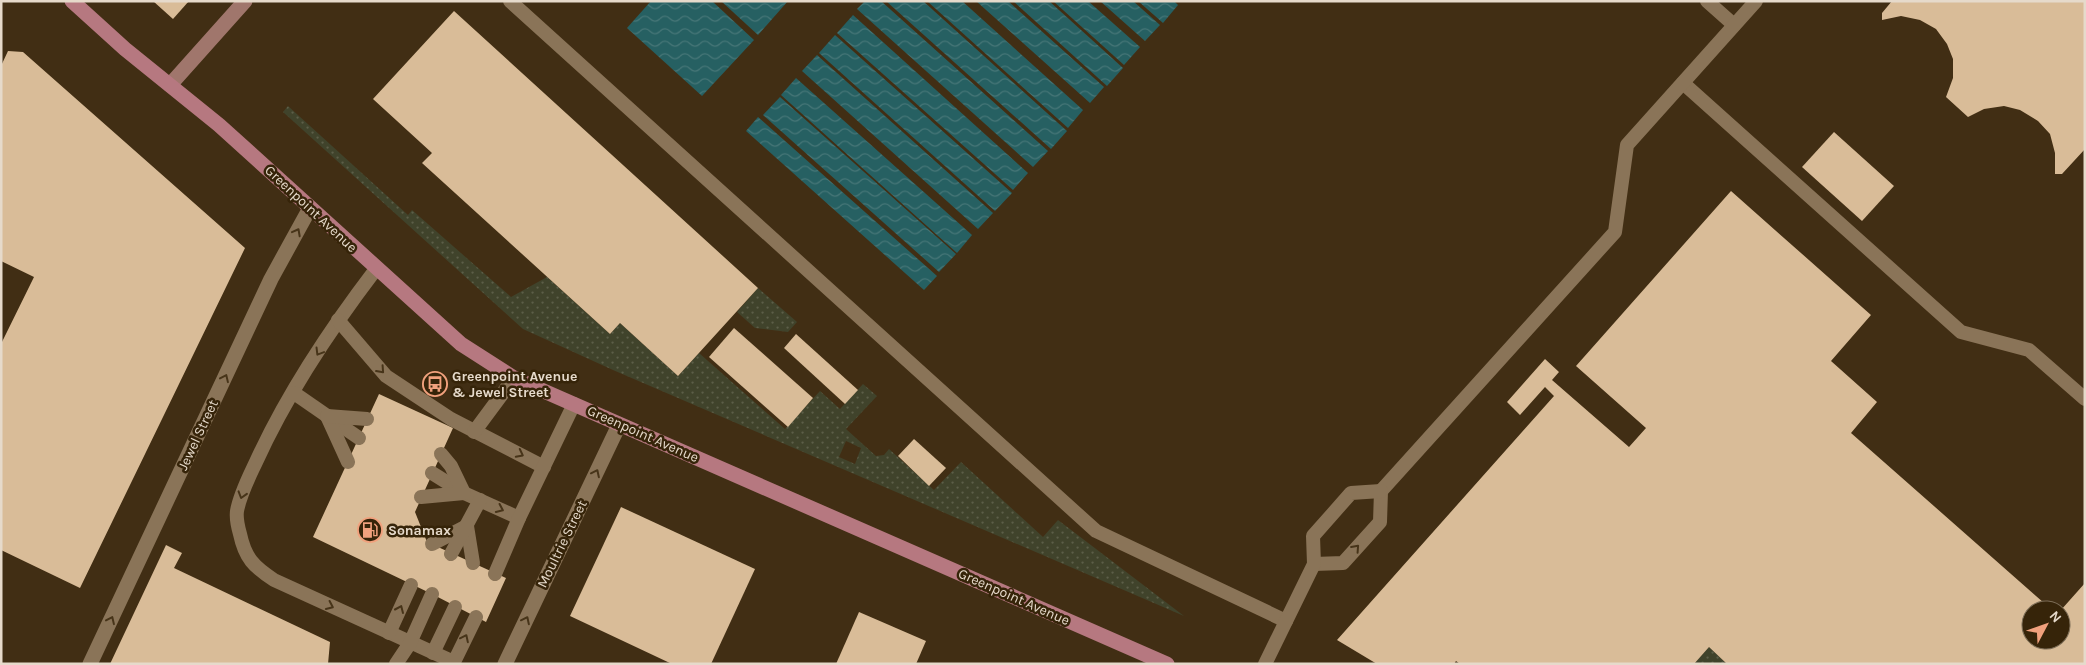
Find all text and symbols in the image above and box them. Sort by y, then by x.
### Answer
street label: Greenpoint Avenue [261,162,361,256]
one-way arrow [291,229,301,238]
one-way arrow [315,346,325,355]
one-way arrow [375,365,384,374]
place label: Greenpoint Avenue & Jewel Street [452,368,577,401]
bus stop icon: Greenpoint Avenue & Jewel Street [422,371,448,397]
one-way arrow [219,374,229,383]
street label: Jewel Street [174,397,222,473]
street label: Greenpoint Avenue [585,402,701,466]
one-way arrow [514,448,523,458]
one-way arrow [590,469,600,478]
one-way arrow [238,490,248,499]
street label: Moultrie Street [533,497,591,591]
one-way arrow [494,503,503,513]
fuel station icon: Sonamax [357,517,383,543]
place label: Sonamax [388,522,451,539]
one-way arrow [1350,545,1359,554]
street label: Greenpoint Avenue [956,565,1072,629]
one-way arrow [325,600,334,610]
north arrow [2021,600,2071,650]
one-way arrow [394,605,404,614]
text: N [2046,607,2065,626]
one-way arrow [105,616,115,625]
one-way arrow [520,616,530,625]
one-way arrow [459,634,470,643]

